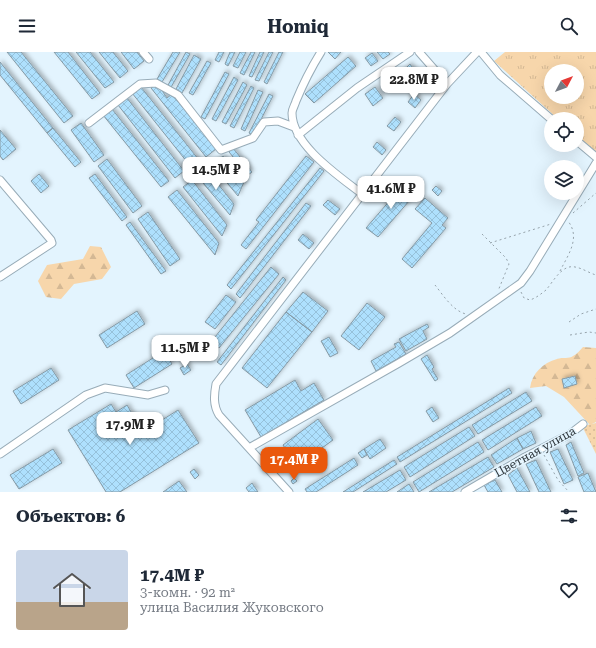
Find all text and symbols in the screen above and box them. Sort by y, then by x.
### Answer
icon: menu [16,15,38,37]
icon: search [558,15,580,37]
text: Homiq [267,16,329,37]
north arrow [544,64,584,104]
map controls [544,64,584,200]
pin: 22.8M ₽ [377,67,451,101]
text: 22.8M ₽ [389,72,439,87]
button: locate [544,112,584,152]
pin: 14.5M ₽ [179,157,253,191]
button: layers [544,160,584,200]
text: 14.5M ₽ [191,162,241,177]
pin: 41.6M ₽ [354,176,428,210]
text: 41.6M ₽ [366,181,416,196]
pin: 11.5M ₽ [148,335,222,369]
text: 11.5M ₽ [160,340,210,355]
pin: 17.9M ₽ [93,412,167,446]
text: 17.9M ₽ [105,417,155,432]
street label: Цветная улица [492,424,579,480]
pin: 17.4M ₽ [257,447,331,481]
text: 17.4M ₽ [269,452,319,467]
icon: filters [558,505,580,527]
text: Объектов: 6 [16,506,125,526]
text: 17.4M ₽ [140,565,204,585]
icon: home [48,566,96,614]
icon: heart [558,579,580,601]
text: 3-комн. · 92 m² [140,585,235,600]
text: улица Василия Жуковского [140,600,324,615]

